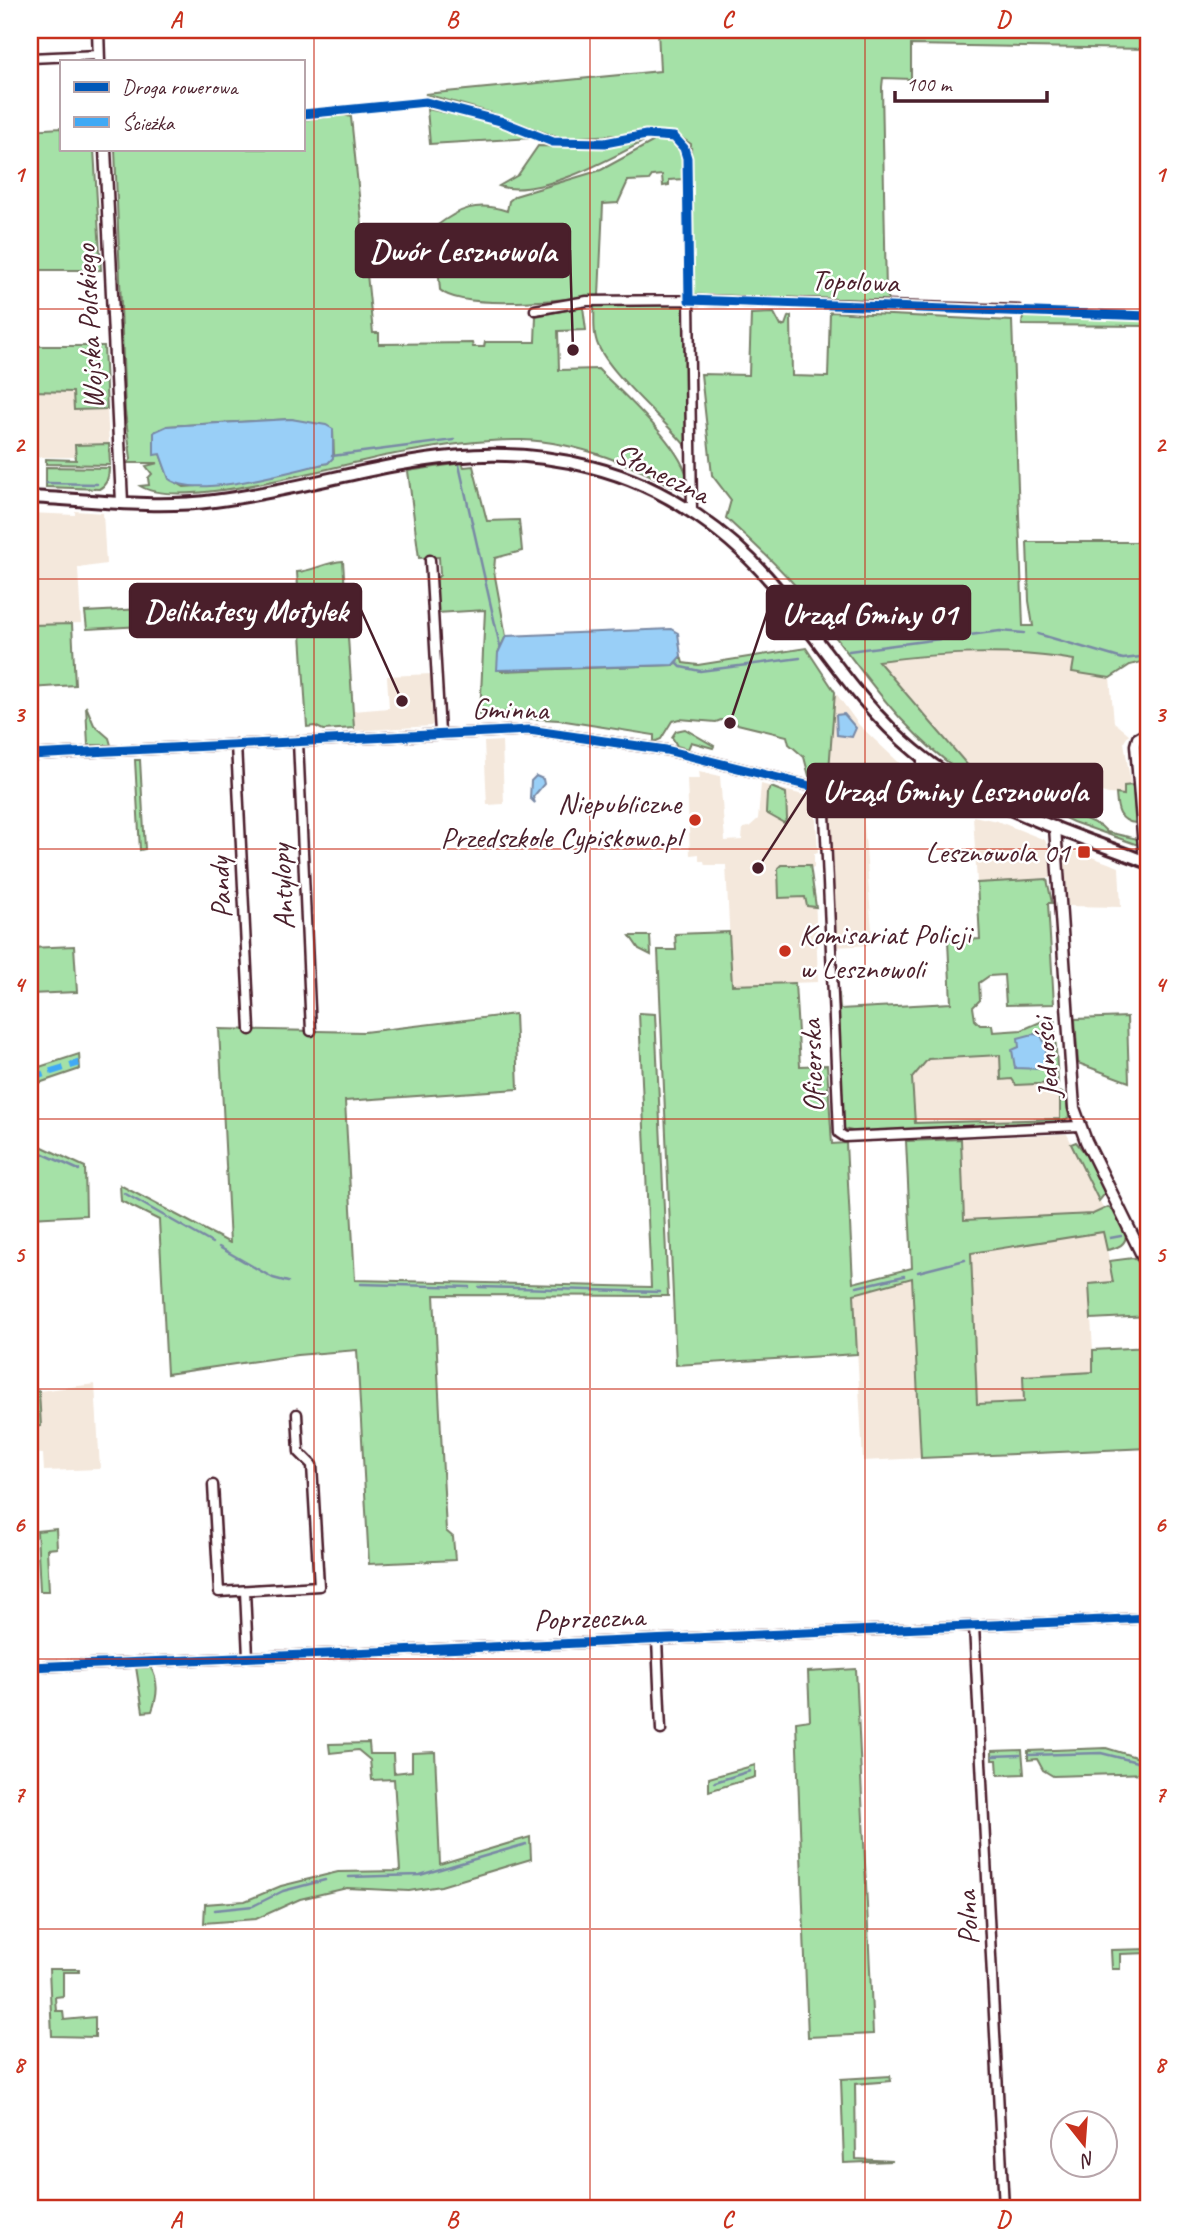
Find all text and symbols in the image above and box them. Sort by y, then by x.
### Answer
text: A [170,5,184,34]
text: B [446,5,460,34]
text: C [722,5,736,34]
text: D [996,5,1012,34]
legend [60,60,304,150]
scale bar [895,60,1048,104]
text: 100 m [906,71,953,97]
text: Droga rowerowa [122,74,240,100]
text: Ścieżka [122,110,176,136]
text: 1 [14,160,27,189]
text: 1 [1155,160,1168,189]
callout: Dwór Lesznowola [356,224,570,277]
text: Dwór Lesznowola [370,230,559,271]
street label: Wojska Polskiego [66,242,112,410]
street label: Topolowa [810,260,901,302]
text: 2 [14,430,27,459]
text: 2 [1155,430,1168,459]
street label: Słoneczna [608,434,718,513]
callout: Delikatesy Motylek [130,584,361,637]
callout: Urząd Gminy 01 [767,586,970,639]
text: Delikatesy Motylek [144,590,351,631]
text: Urząd Gminy 01 [781,593,960,634]
street label: Gminna [471,689,550,729]
text: 3 [14,700,27,729]
text: 3 [1155,700,1168,729]
callout: Urząd Gminy Lesznowola [808,764,1102,817]
text: Urząd Gminy Lesznowola [822,770,1091,811]
place label: Niepubliczne Przedszkole Cypiskowo.pl [440,784,686,856]
marker: Niepubliczne Przedszkole Cypiskowo.pl [687,812,703,828]
place label: Lesznowola 01 [925,833,1071,871]
street label: Antylopy [261,840,303,931]
marker: Lesznowola 01 [1076,844,1092,860]
street label: Pandy [199,854,241,920]
place label: Komisariat Policji w Lesznowoli [799,915,974,987]
marker: Komisariat Policji w Lesznowoli [777,943,793,959]
text: 4 [14,970,27,999]
text: 4 [1155,970,1168,999]
street label: Jedności [1023,1013,1069,1102]
street label: Oficerska [791,1017,833,1113]
text: 5 [14,1240,26,1269]
text: 5 [1155,1240,1167,1269]
text: 6 [14,1510,27,1539]
text: 6 [1155,1510,1168,1539]
street label: Poprzeczna [533,1597,648,1639]
text: 7 [14,1780,27,1809]
text: 7 [1155,1780,1168,1809]
street label: Polna [947,1888,987,1946]
text: 8 [14,2050,27,2079]
text: 8 [1155,2050,1168,2079]
north arrow [1050,2108,1120,2178]
text: N [1076,2146,1098,2173]
text: A [170,2205,184,2234]
text: B [446,2205,460,2234]
text: C [722,2205,736,2234]
text: D [996,2205,1012,2234]

